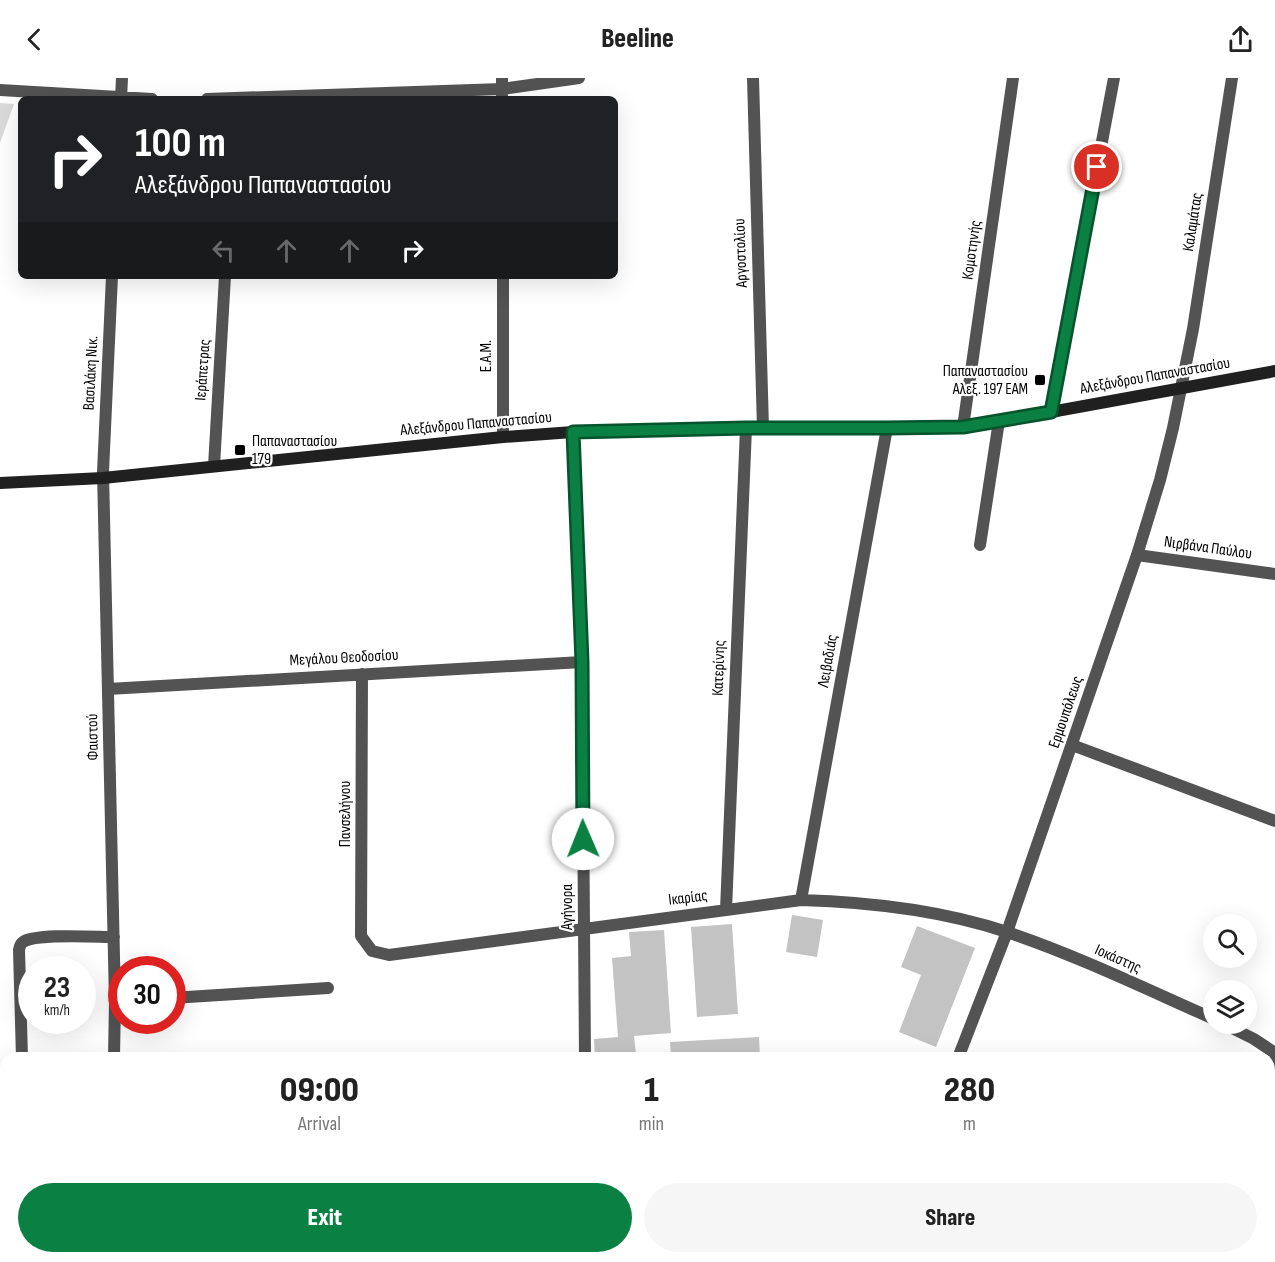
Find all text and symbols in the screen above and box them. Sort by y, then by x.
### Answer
icon: back [18,23,51,56]
text: Beeline [601,23,674,55]
icon: share [1224,23,1257,56]
text: 100 m [135,118,226,169]
icon: right [36,120,114,198]
pin [1071,141,1122,192]
icon: arrive [1080,150,1113,183]
text: Αλεξάνδρου Παπαναστασίου [135,169,392,201]
street label: Καλαμάτας [1179,191,1207,253]
street label: Αργοστολίου [730,218,752,289]
street label: Κομοτηνής [958,219,986,281]
icon: left [207,234,240,267]
icon: ahead [270,234,303,267]
icon: ahead [333,234,366,267]
icon: right [396,234,429,267]
street label: Βασιλάκη Νικ. [80,335,102,411]
street label: Ιεράπετρας [191,339,215,401]
street label: Ε.Α.Μ. [477,340,496,372]
street label: Αλεξάνδρου Παπαναστασίου [1077,353,1232,399]
place label: Παπαναστασίου Αλεξ. 197 ΕΑΜ [943,362,1028,399]
marker: Παπαναστασίου Αλεξ. 197 ΕΑΜ [1033,373,1047,387]
street label: Αλεξάνδρου Παπαναστασίου [398,408,553,440]
place label: Παπαναστασίου 179 [252,432,337,469]
marker: Παπαναστασίου 179 [233,443,247,457]
street label: Νιρβάνα Παύλου [1163,532,1253,564]
street label: Λειβαδιάς [814,633,842,690]
street label: Κατερίνης [709,640,729,696]
street label: Μεγάλου Θεοδοσίου [289,646,399,670]
street label: Ερμουπόλεως [1045,673,1087,751]
street label: Φαιστού [83,713,103,761]
street label: Πανσελήνου [336,781,355,847]
position arrow [551,807,615,871]
street label: Αγήνορα [558,884,577,931]
street label: Ικαρίας [667,886,709,910]
map controls [1203,914,1257,1034]
button: search [1203,914,1257,968]
street label: Ιοκάστης [1092,940,1144,978]
speed limit sign: 30 [108,956,186,1034]
text: 23 [44,970,70,1006]
button: layers [1203,980,1257,1034]
text: km/h [44,1001,70,1020]
text: 09:00 [280,1069,359,1112]
text: 1 [644,1069,659,1112]
text: 280 [944,1069,995,1112]
text: Arrival [298,1112,341,1136]
text: min [639,1112,664,1136]
text: m [963,1112,976,1136]
button: Exit [18,1183,632,1252]
button: Share [644,1183,1257,1252]

